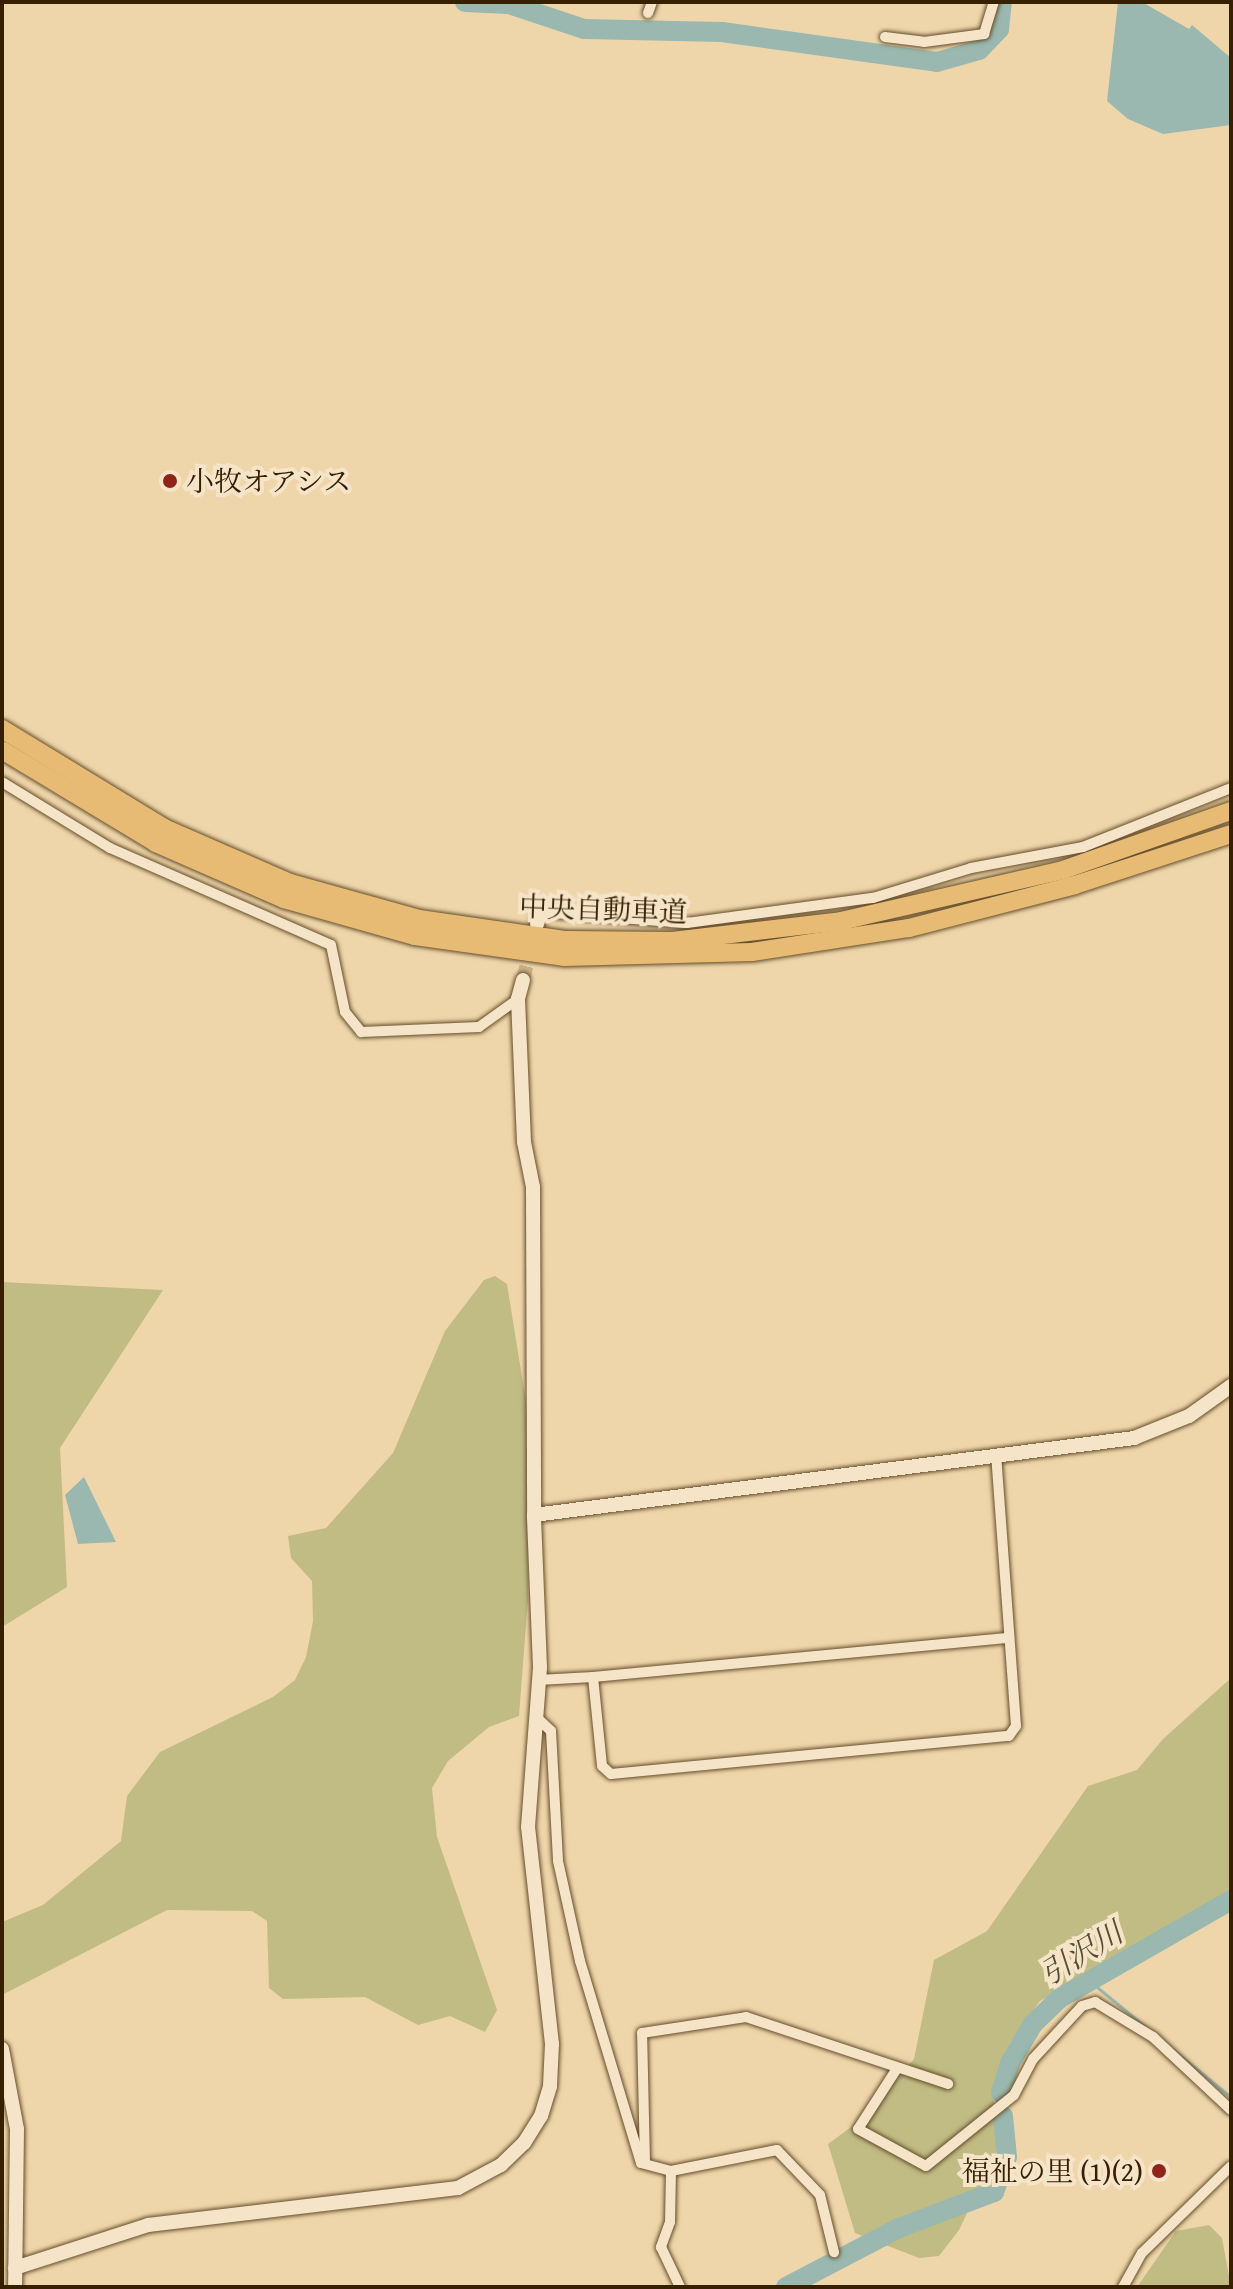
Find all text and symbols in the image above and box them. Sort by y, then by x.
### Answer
place label: 小牧オアシス [186,464,354,498]
marker: 小牧オアシス [161,472,179,490]
street label: 中央自動車道 [518,889,688,929]
water label: 引沢川 [1033,1914,1129,1992]
place label: 福祉の里 (1)(2) [962,2154,1143,2188]
marker: 福祉の里 (1)(2) [1150,2162,1168,2180]

